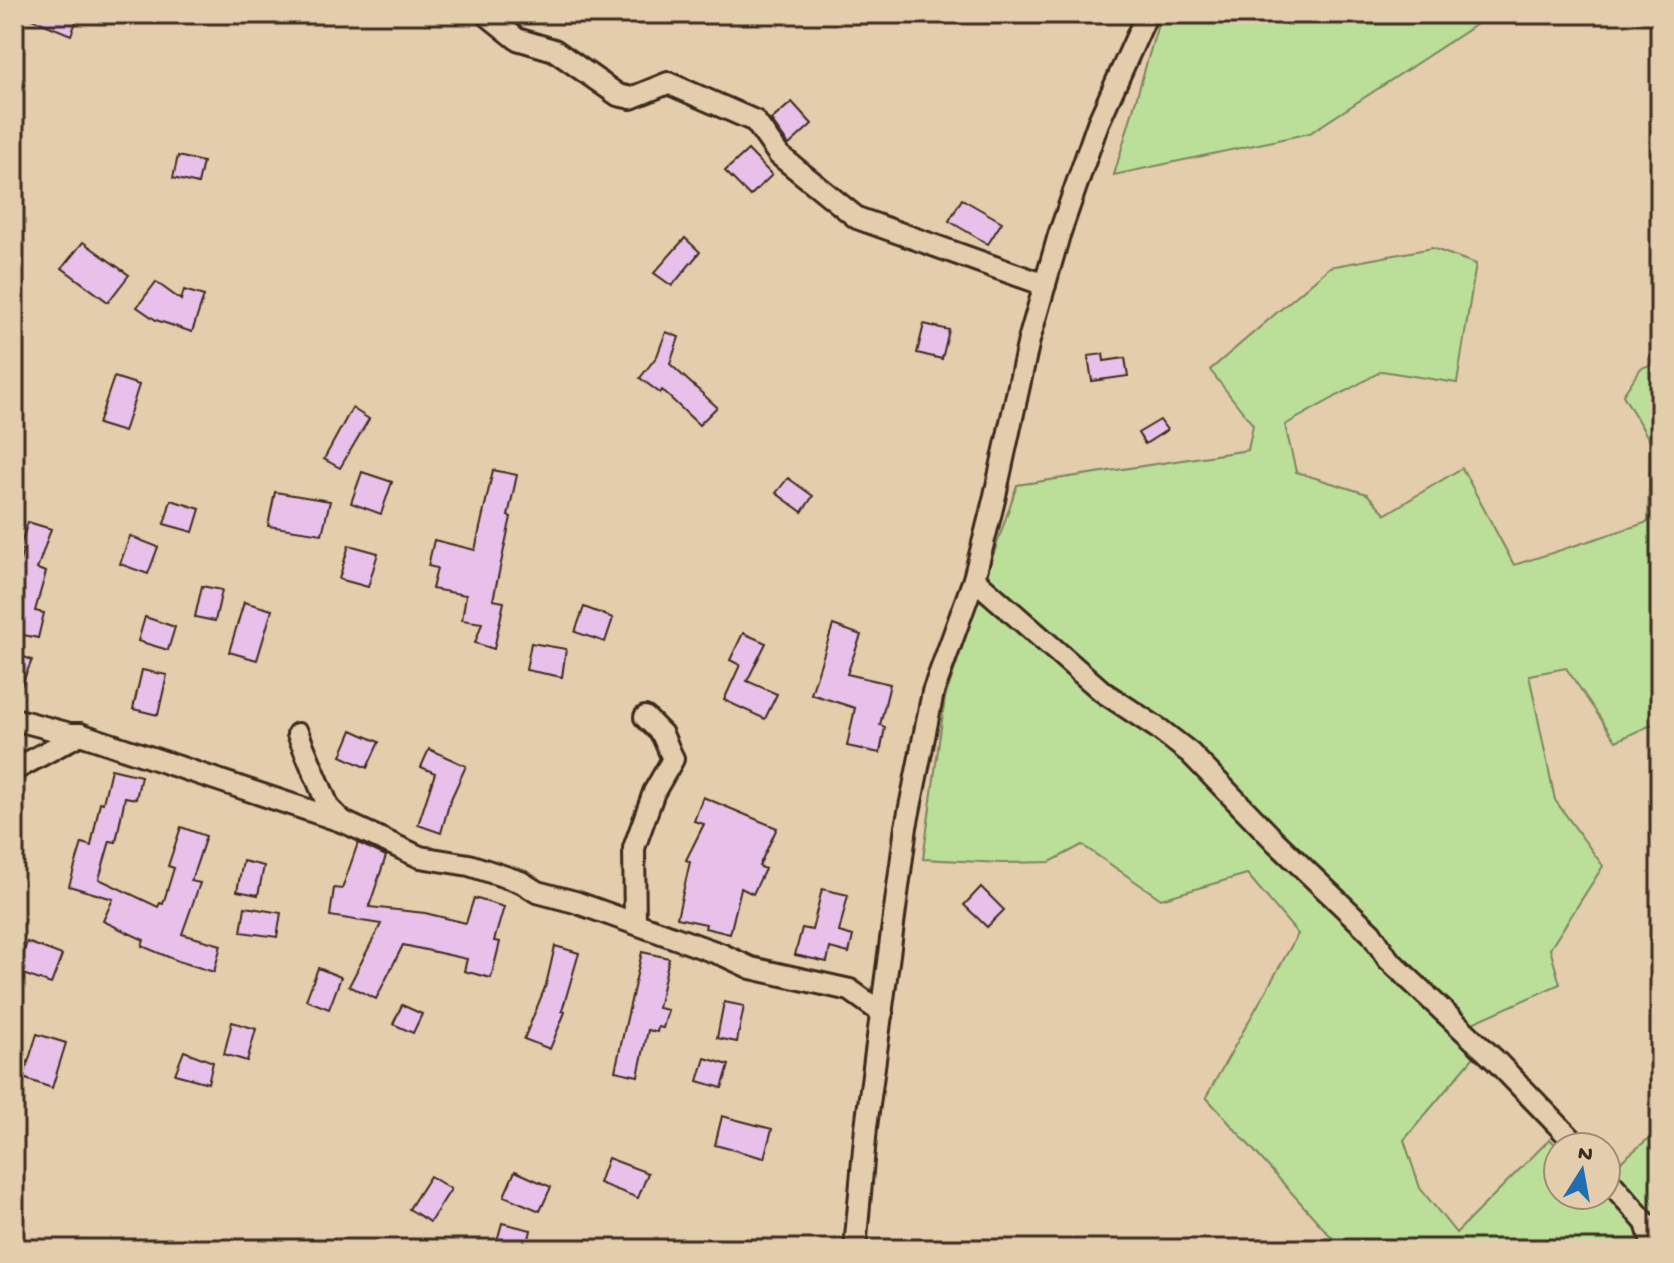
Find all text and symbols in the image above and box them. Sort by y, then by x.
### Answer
north arrow [1542,1131,1622,1211]
text: N [1576,1141,1595,1169]

